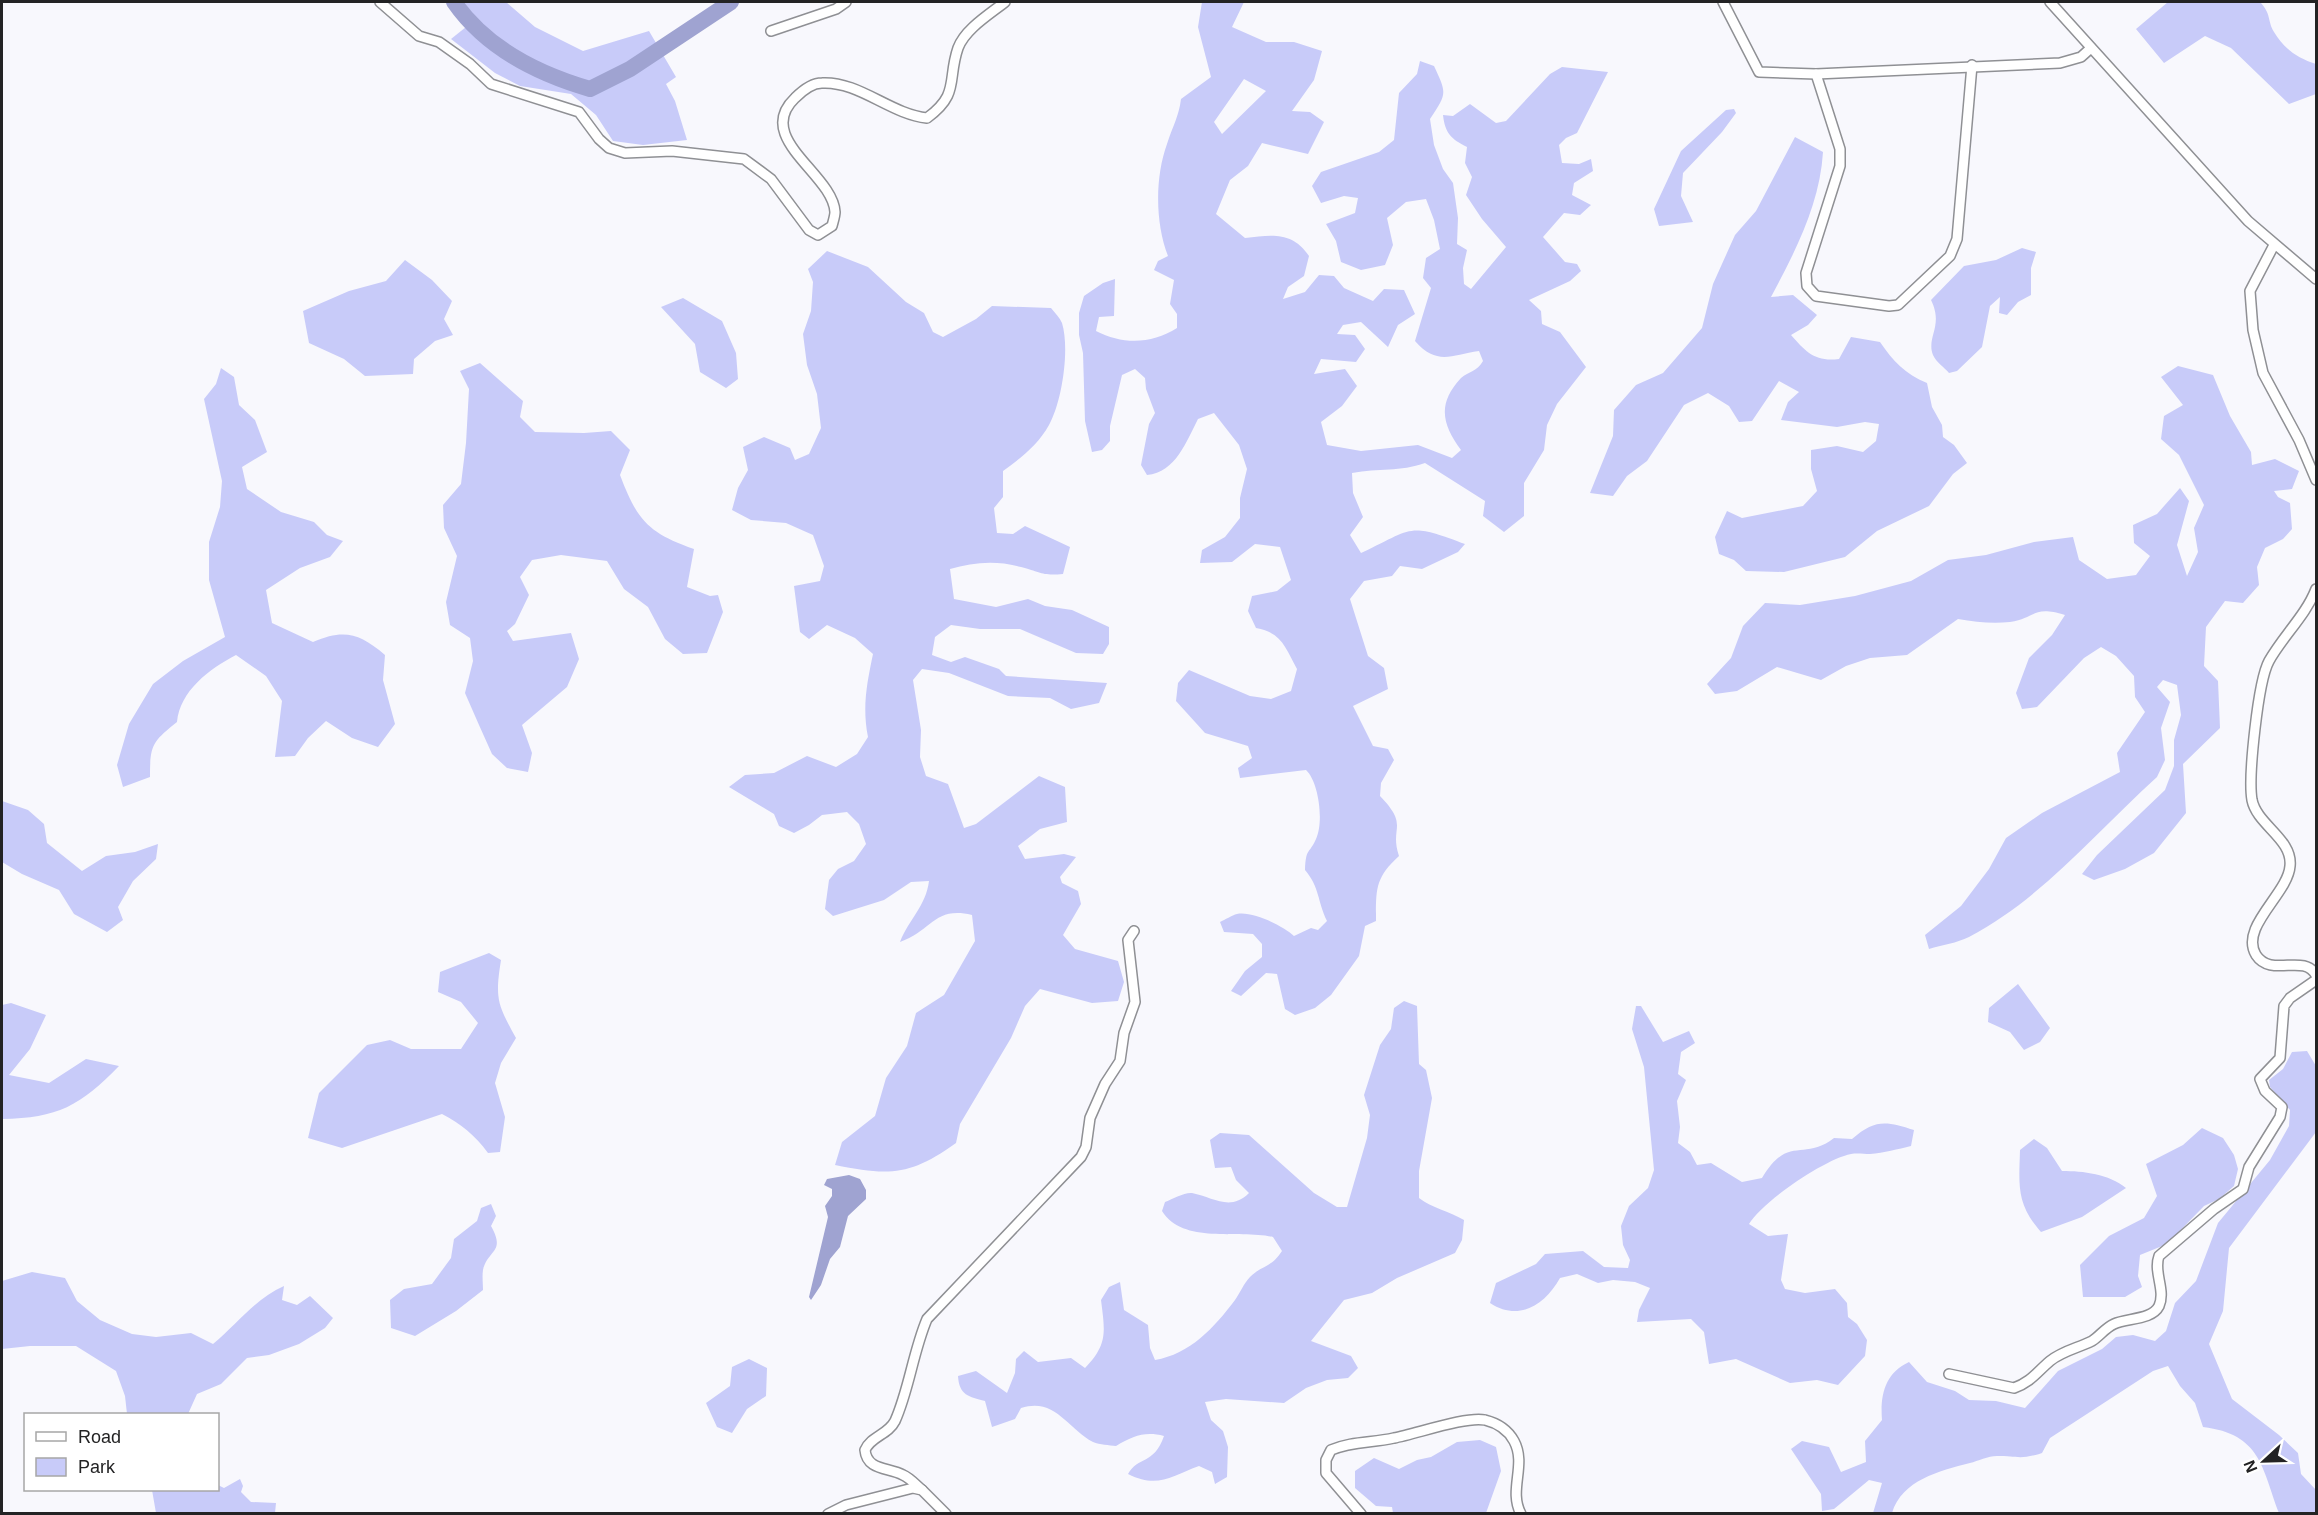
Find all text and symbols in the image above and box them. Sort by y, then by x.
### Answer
legend [24,1413,219,1491]
text: Road [78,1427,121,1447]
north arrow [2234,1431,2294,1491]
text: Park [78,1457,116,1477]
text: N [2241,1458,2261,1475]

